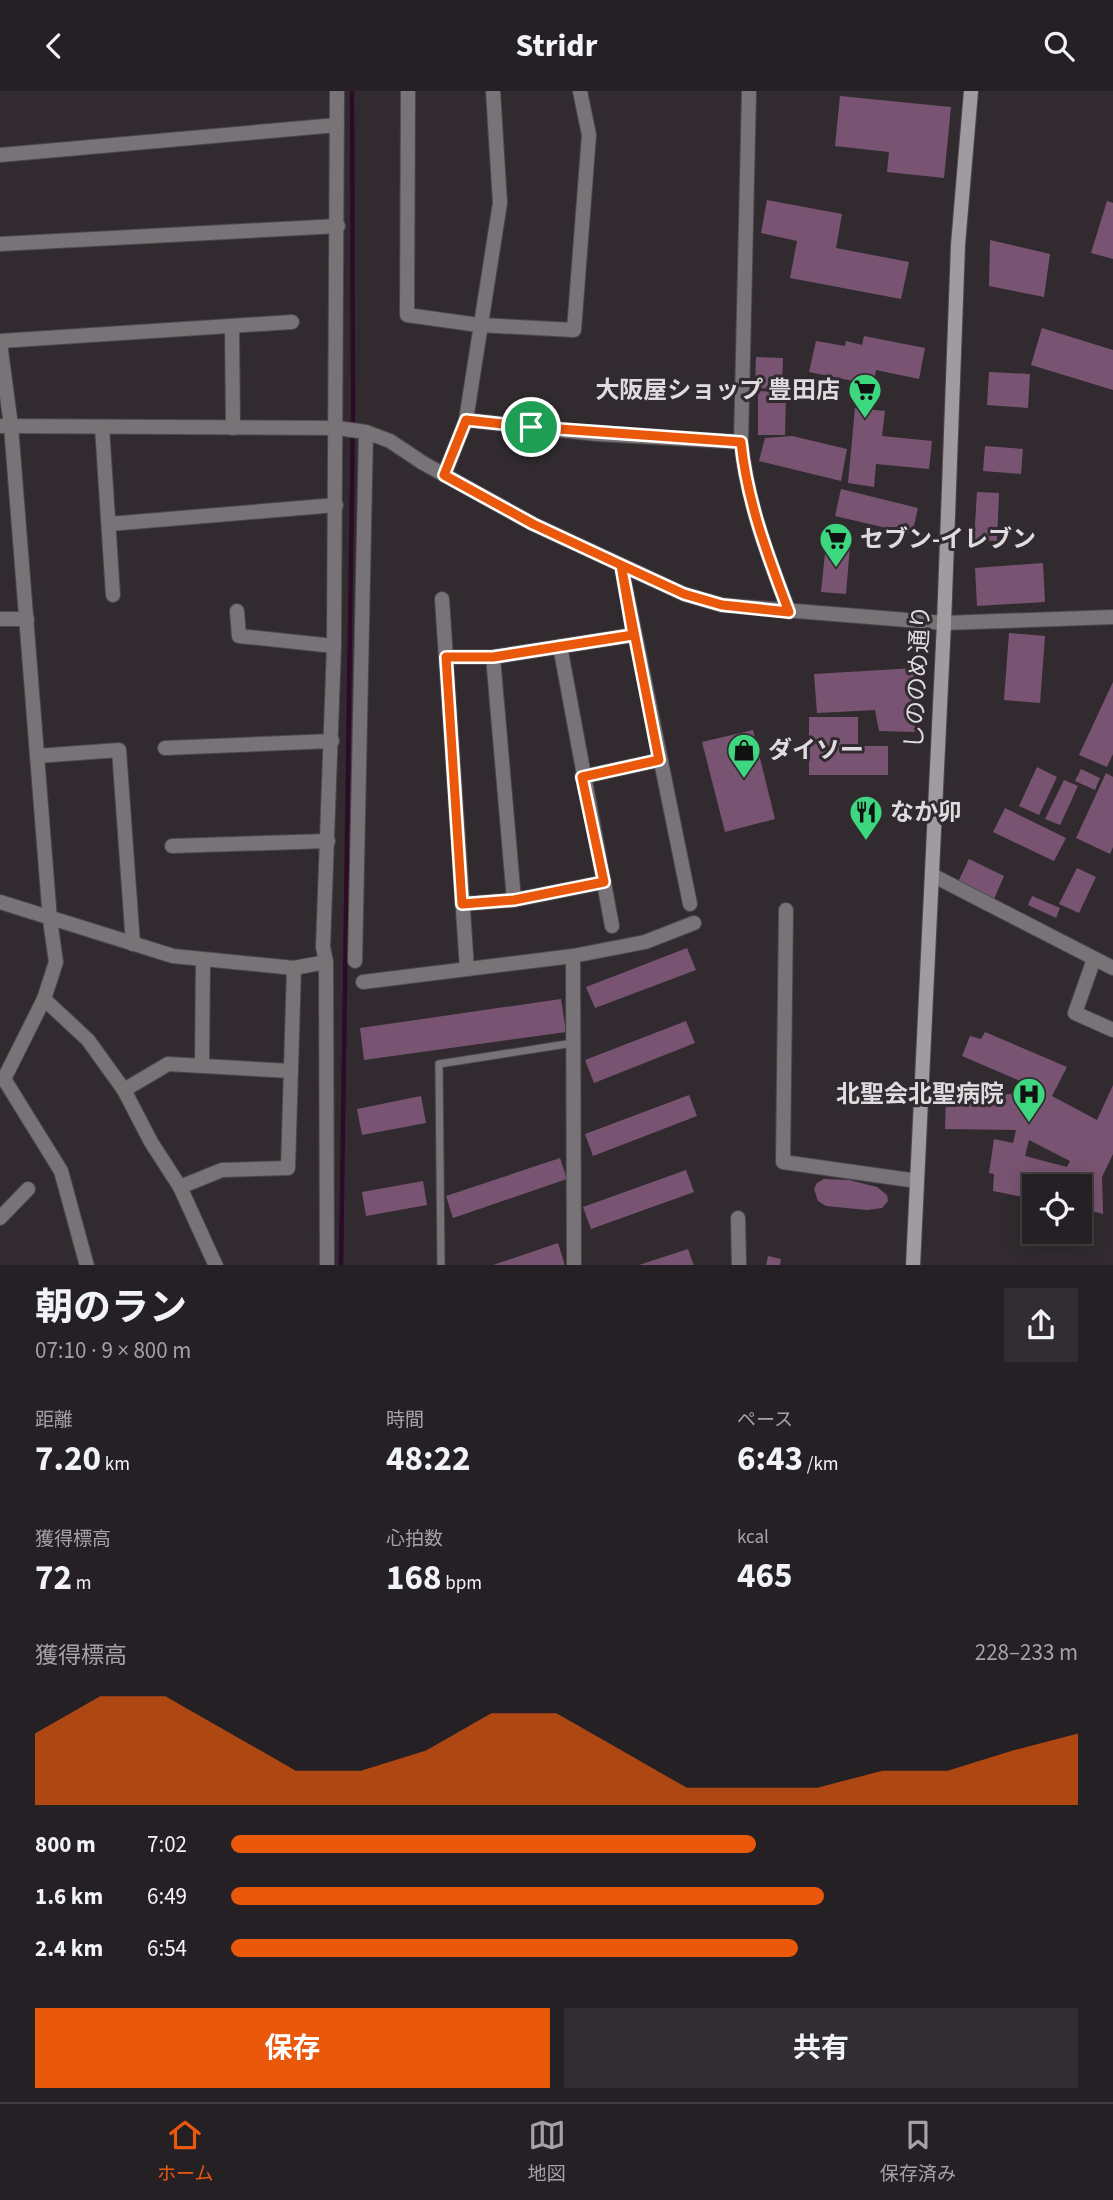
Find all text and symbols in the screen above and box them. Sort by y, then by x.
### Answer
text: Stridr [516,23,597,69]
icon: back [35,27,73,65]
icon: search [1040,27,1078,65]
supermarket icon: 大阪屋ショップ 豊田店 [846,371,884,420]
place label: 大阪屋ショップ 豊田店 [595,373,840,408]
pin [501,397,561,457]
icon: arrive [512,408,550,446]
supermarket icon: セブン-イレブン [817,520,855,569]
place label: セブン-イレブン [860,522,1036,557]
street label: しののめ通り [897,604,939,750]
shop icon: ダイソー [725,731,763,780]
place label: ダイソー [768,733,864,768]
restaurant icon: なか卯 [847,793,885,842]
place label: なか卯 [890,795,962,830]
hospital icon: 北聖会北聖病院 [1010,1075,1048,1124]
place label: 北聖会北聖病院 [836,1077,1004,1112]
map controls [1022,1174,1092,1244]
button: locate [1022,1174,1092,1244]
text: 朝のラン [35,1281,187,1335]
button: share [1004,1288,1078,1362]
text: 07:10 · 9 × 800 m [35,1334,191,1367]
text: 距離 [35,1407,73,1434]
text: 時間 [386,1407,424,1434]
text: ペース [737,1407,793,1434]
text: 7.20 [35,1434,101,1484]
text: 48:22 [386,1434,470,1484]
text: 6:43 [737,1434,803,1484]
text: km [101,1451,130,1478]
text: /km [803,1451,839,1478]
text: kcal [737,1524,769,1551]
text: 獲得標高 [35,1526,111,1553]
text: 心拍数 [386,1526,443,1553]
text: 465 [737,1551,792,1601]
text: 72 [35,1553,72,1603]
text: 168 [386,1553,441,1603]
text: m [72,1570,92,1597]
text: bpm [441,1570,482,1597]
text: 228–233 m [975,1636,1078,1669]
text: 獲得標高 [35,1639,127,1672]
text: 800 m [35,1828,96,1861]
text: 7:02 [147,1828,187,1861]
text: 1.6 km [35,1880,103,1913]
text: 6:49 [147,1880,187,1913]
text: 2.4 km [35,1932,103,1965]
text: 6:54 [147,1932,187,1965]
button: 保存 [35,2008,550,2088]
button: 共有 [564,2008,1078,2088]
tab: ホーム [157,2116,214,2188]
tab: 地図 [528,2116,566,2188]
tab: 保存済み [880,2116,956,2188]

